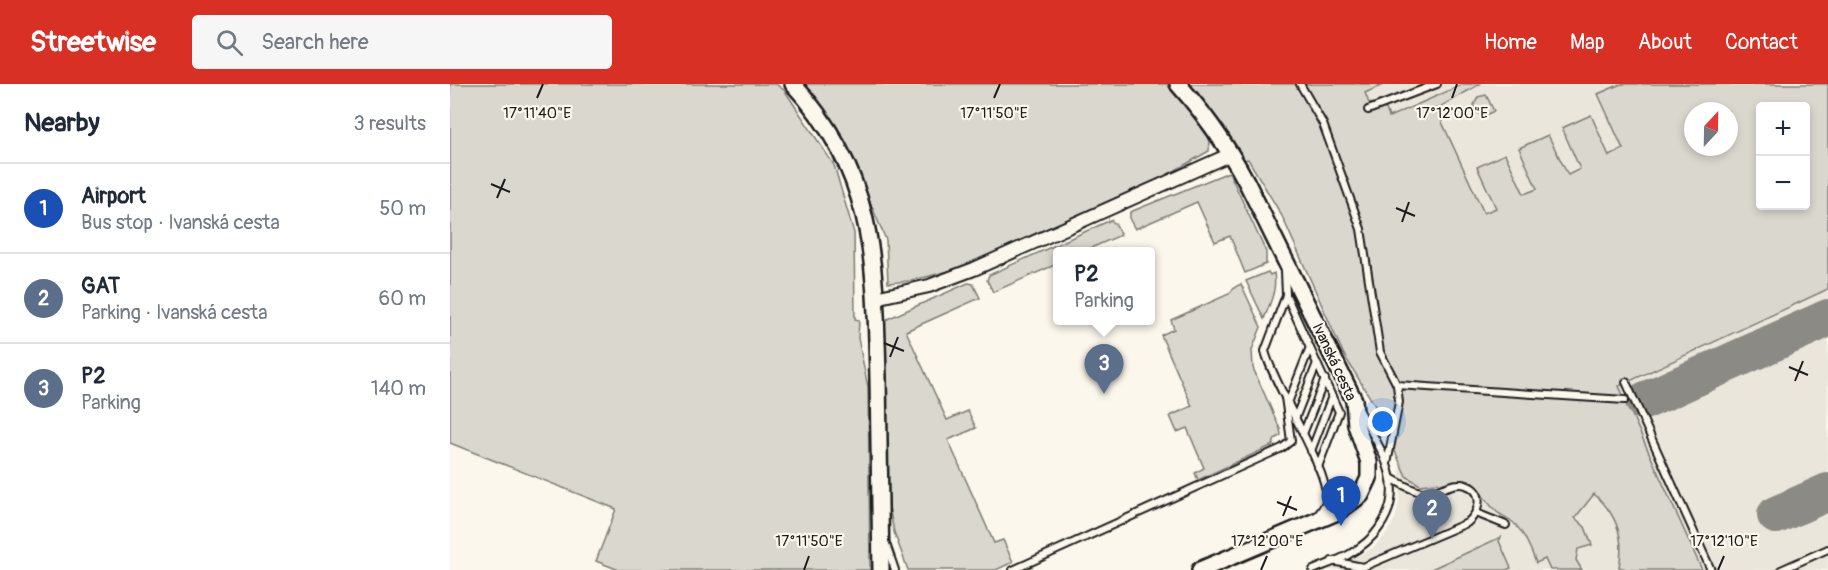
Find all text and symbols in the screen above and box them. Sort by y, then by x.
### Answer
search box [192,15,612,69]
text: Streetwise [30,25,156,60]
icon: search [213,26,246,59]
text: Search here [261,28,369,56]
text: Home [1484,29,1537,56]
text: Map [1570,29,1605,56]
text: About [1638,29,1692,56]
text: Contact [1725,29,1798,56]
north arrow [1684,102,1738,156]
map controls [1756,102,1810,210]
button: + [1756,102,1810,156]
text: 17°11'40"E [503,104,571,123]
text: 17°11'50"E [960,104,1028,123]
text: 17°12'00"E [1416,104,1488,123]
text: Nearby [24,107,100,139]
text: 3 results [354,111,426,136]
button: − [1756,156,1810,210]
text: Airport [81,182,146,210]
text: 1 [40,196,47,221]
text: 50 m [379,196,426,221]
text: Bus stop · Ivanská cesta [81,210,280,235]
popup [1053,247,1155,325]
text: P2 [1074,260,1099,288]
text: GAT [81,272,120,300]
text: 2 [38,286,49,311]
text: 60 m [379,286,426,311]
text: Parking [1074,288,1134,313]
text: Parking · Ivanská cesta [81,300,267,325]
street label: Ivanská cesta [1308,320,1360,404]
pin: 3 [1084,344,1124,394]
text: P2 [81,362,105,390]
text: 3 [38,376,49,401]
text: 140 m [371,376,426,401]
text: Parking [81,390,141,415]
your location [1368,407,1397,436]
pin: 1 [1322,476,1360,526]
pin: 2 [1412,490,1452,539]
text: 17°11'50"E [775,532,843,551]
text: 17°12'00"E [1231,532,1303,551]
text: 17°12'10"E [1690,532,1758,551]

